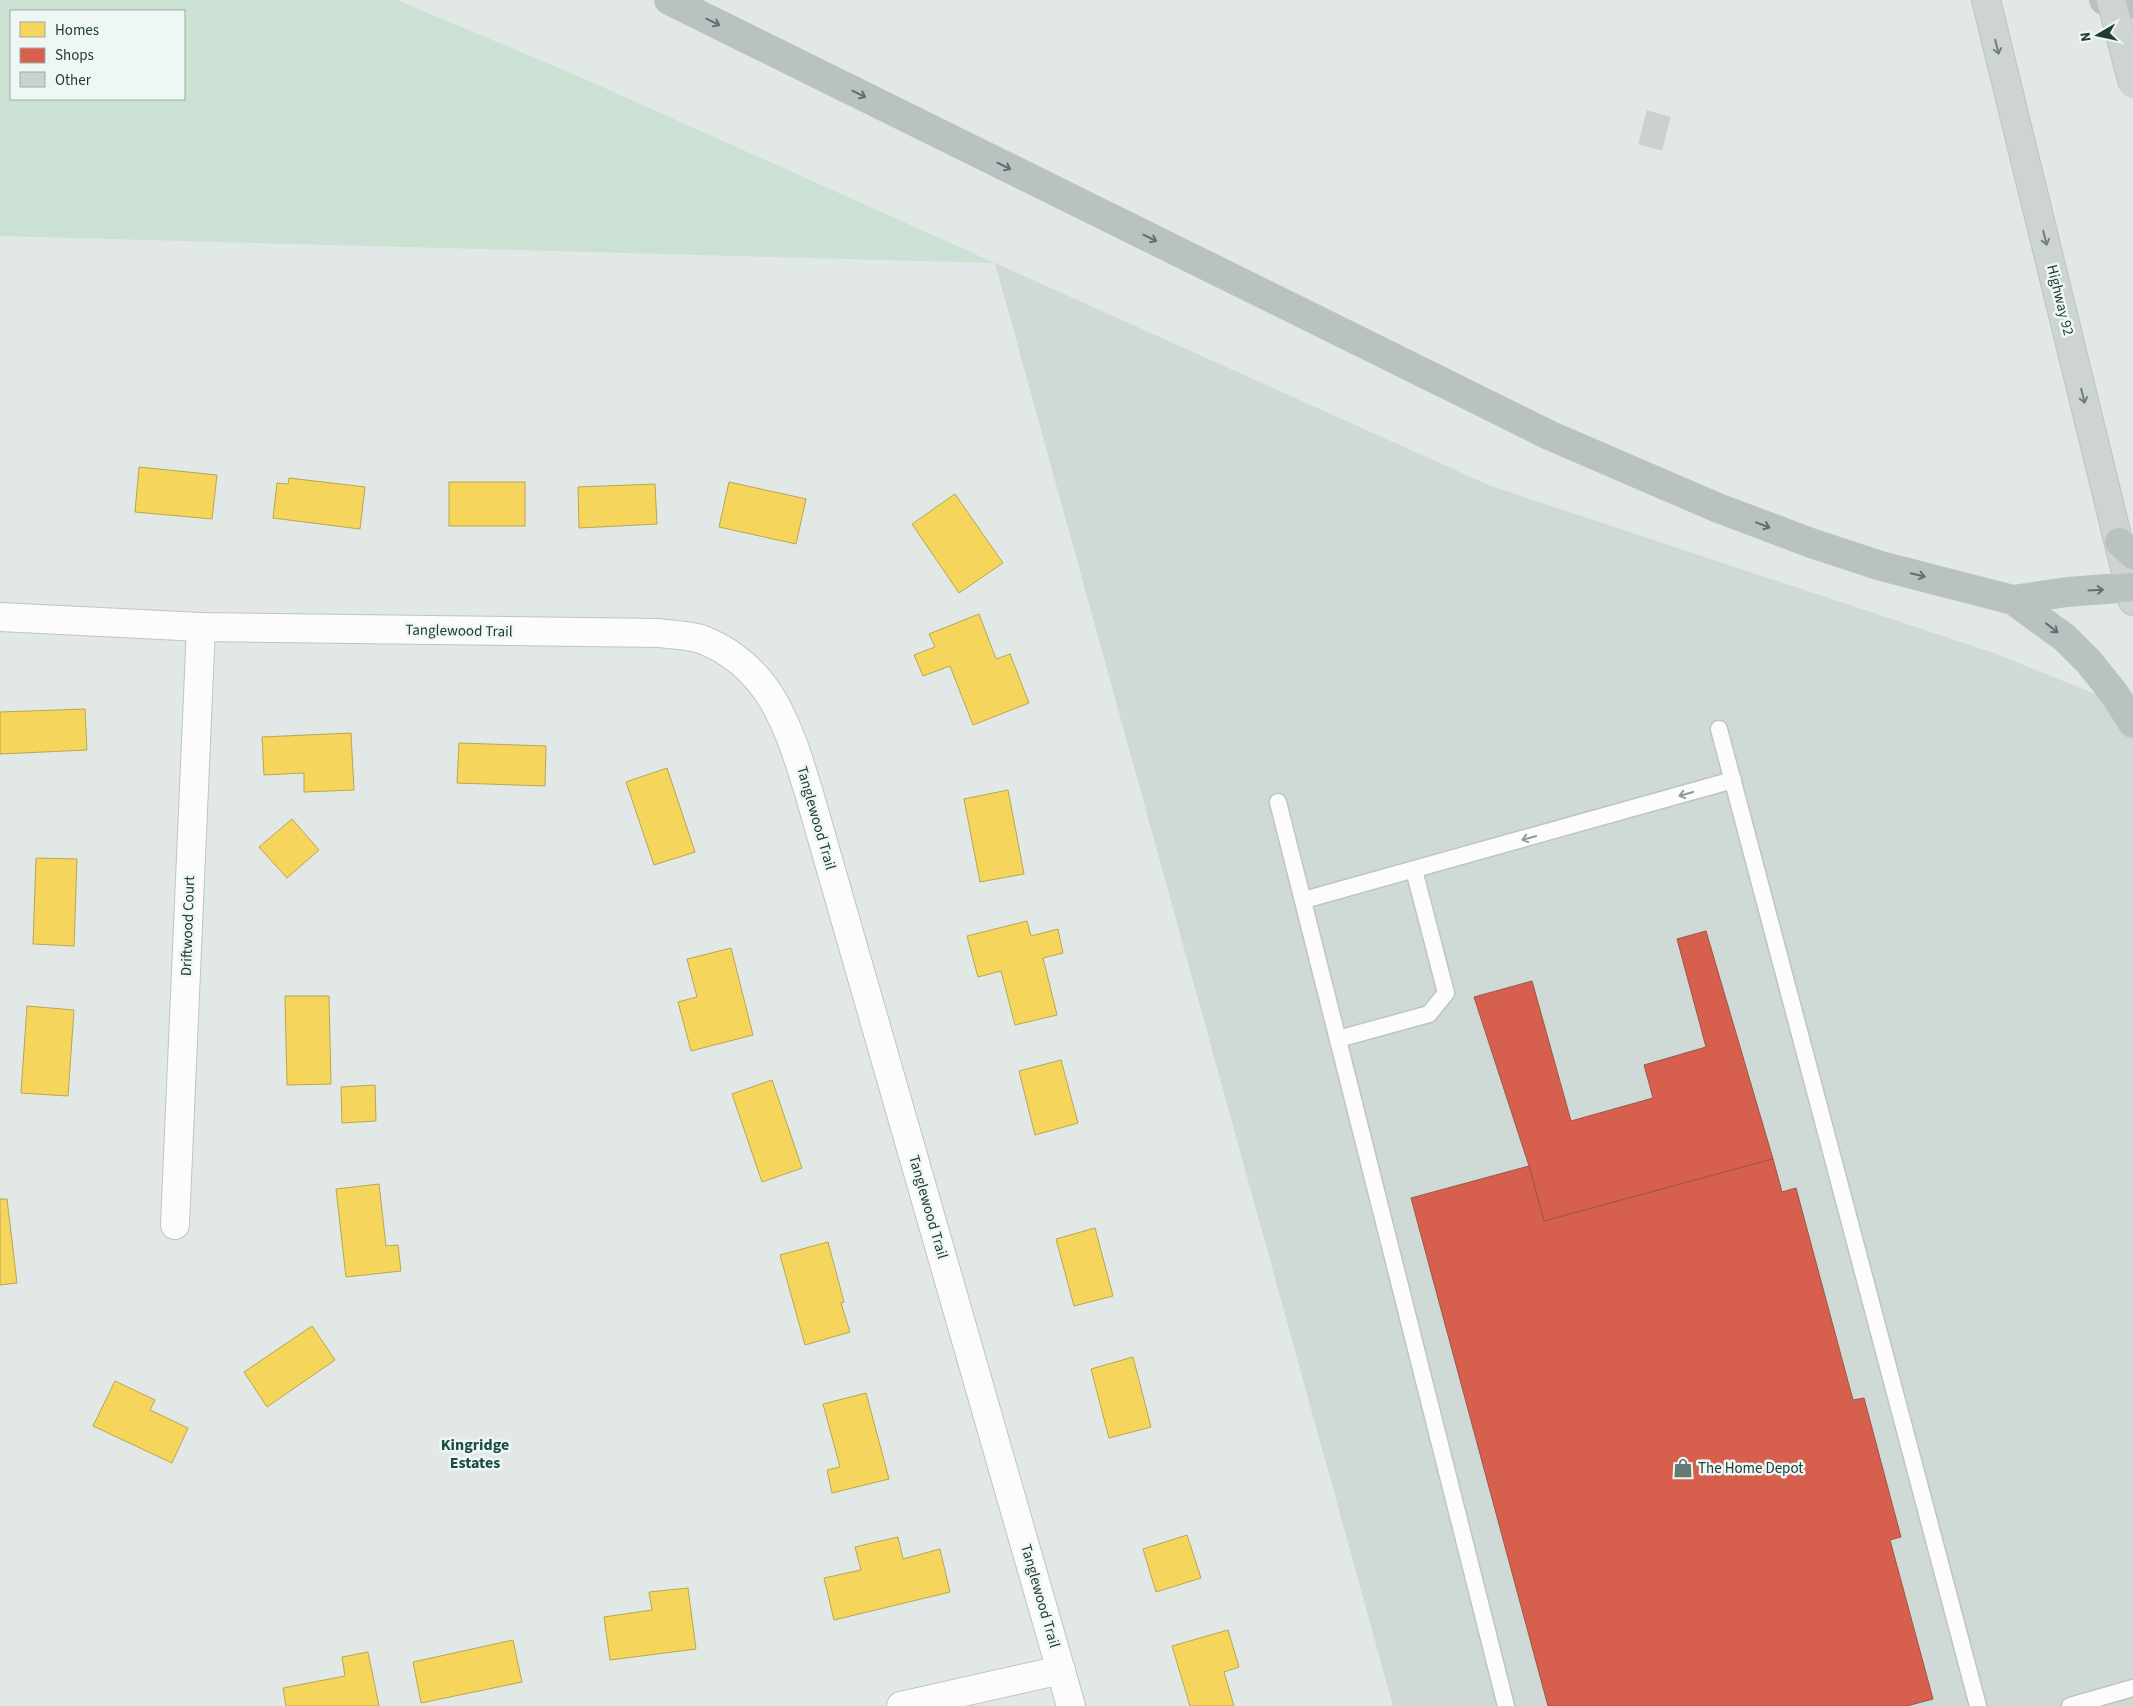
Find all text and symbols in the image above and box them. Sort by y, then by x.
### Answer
legend [10,10,185,100]
north arrow [2073,10,2123,60]
one-way arrow [705,17,720,27]
text: Homes [55,20,99,41]
text: N [2076,31,2097,43]
one-way arrow [1993,39,2003,55]
text: Shops [55,45,94,66]
text: Other [55,70,92,91]
one-way arrow [851,89,866,99]
one-way arrow [996,162,1011,171]
one-way arrow [2041,230,2050,246]
one-way arrow [1142,234,1157,243]
street label: Highway 92 [2041,262,2079,338]
one-way arrow [2079,388,2089,404]
one-way arrow [1755,521,1770,530]
one-way arrow [1909,571,1925,580]
one-way arrow [2088,585,2104,594]
street label: Tanglewood Trail [405,620,513,642]
one-way arrow [2045,623,2059,633]
street label: Tanglewood Trail [791,764,841,873]
one-way arrow [1678,789,1694,799]
one-way arrow [1522,834,1538,843]
street label: Driftwood Court [176,875,200,977]
street label: Tanglewood Trail [903,1153,953,1262]
district label: Kingridge Estates [441,1434,509,1474]
shop icon: The Home Depot [1672,1457,1694,1479]
place label: The Home Depot [1698,1458,1803,1479]
street label: Tanglewood Trail [1015,1542,1065,1651]

